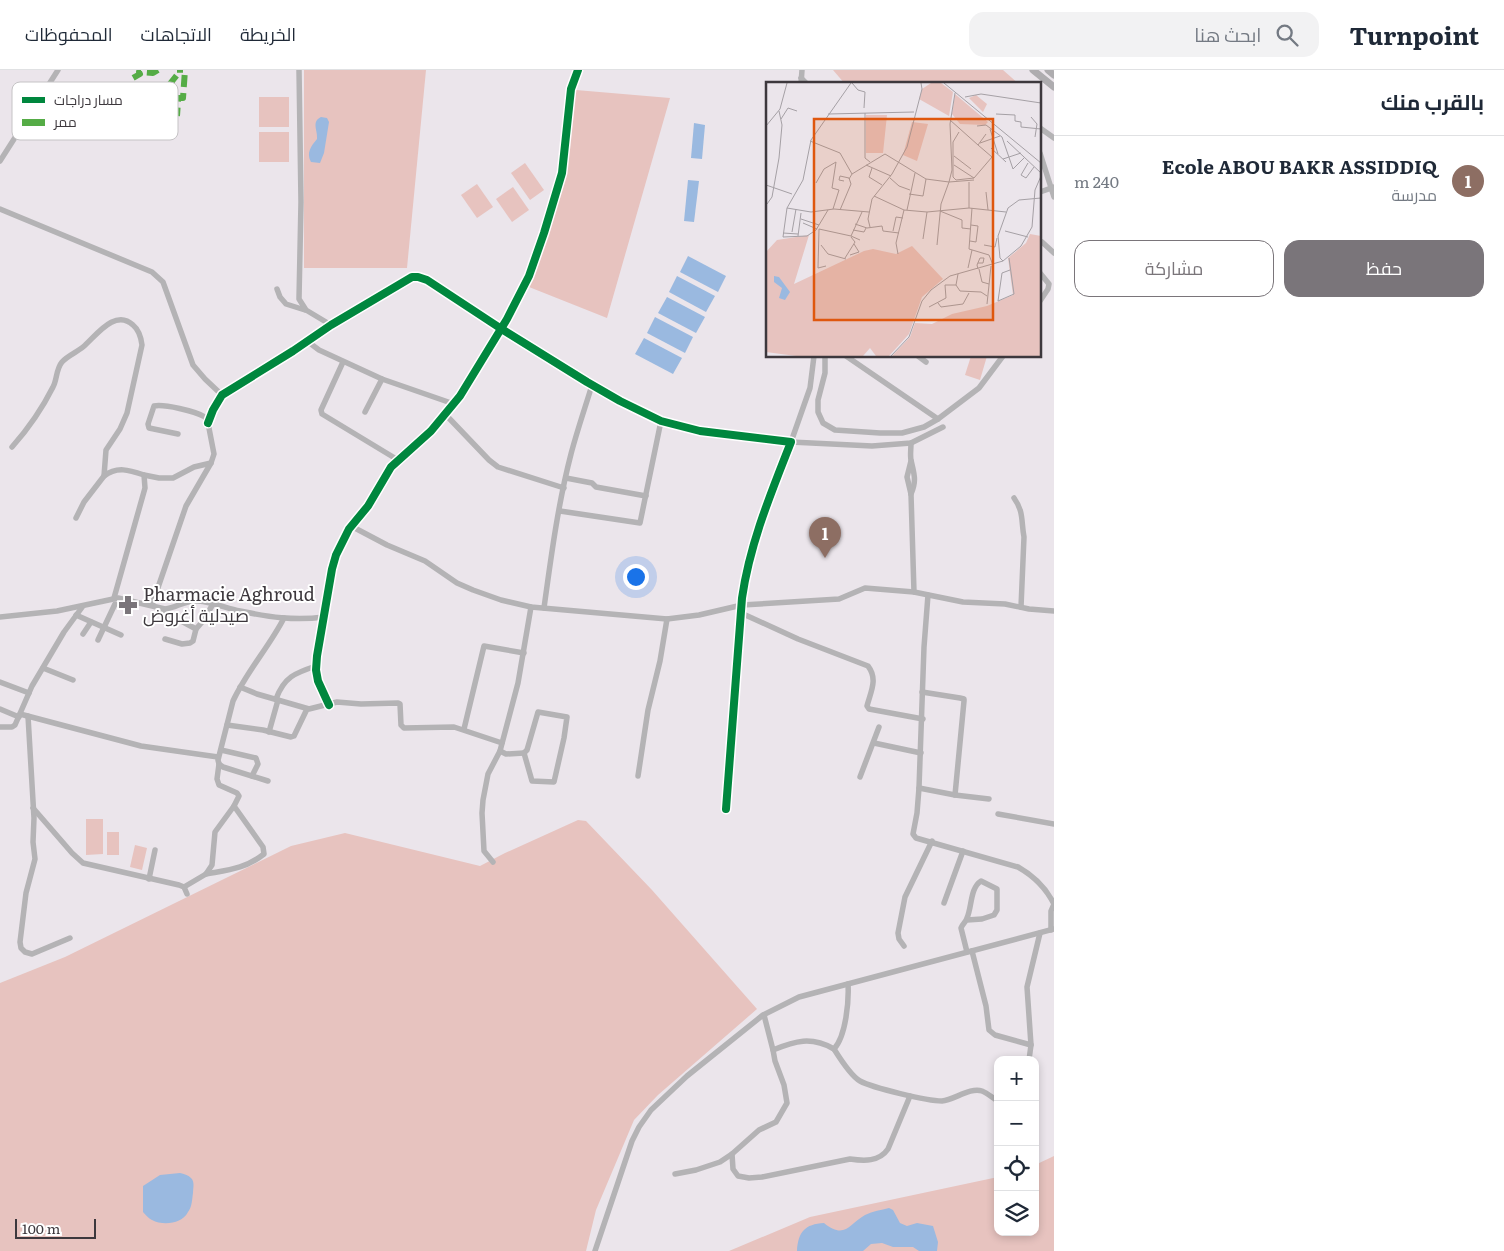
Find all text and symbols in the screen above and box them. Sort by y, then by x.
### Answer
search box [969,12,1319,57]
text: Turnpoint [1349,17,1479,52]
text: المحفوظات [25,20,113,47]
text: الاتجاهات [141,20,212,47]
text: الخريطة [240,20,296,47]
text: ابحث هنا [1194,20,1261,48]
icon: search [1273,21,1301,49]
legend [12,82,178,140]
inset map [766,82,1042,358]
text: بالقرب منك [1381,85,1484,116]
text: مسار دراجات [54,89,123,109]
text: ممر [53,111,77,131]
text: Ecole ABOU BAKR ASSIDDIQ [1162,152,1437,180]
text: 240 m [1074,169,1119,193]
text: 1 [1465,169,1471,193]
text: مدرسة [1391,182,1437,206]
button: مشاركة [1074,240,1274,297]
button: حفظ [1284,240,1484,297]
pin: 1 [809,517,841,558]
your location [623,564,649,590]
place label: Pharmacie Aghroud صيدلية أغروض [143,580,315,628]
pharmacy icon: Pharmacie Aghroud صيدلية أغروض [117,594,139,616]
map controls [994,1056,1039,1236]
button: + [994,1056,1039,1101]
button: − [994,1101,1039,1146]
button: locate [994,1146,1039,1191]
button: layers [994,1191,1039,1236]
scale bar [15,1216,96,1239]
text: 100 m [22,1218,60,1238]

